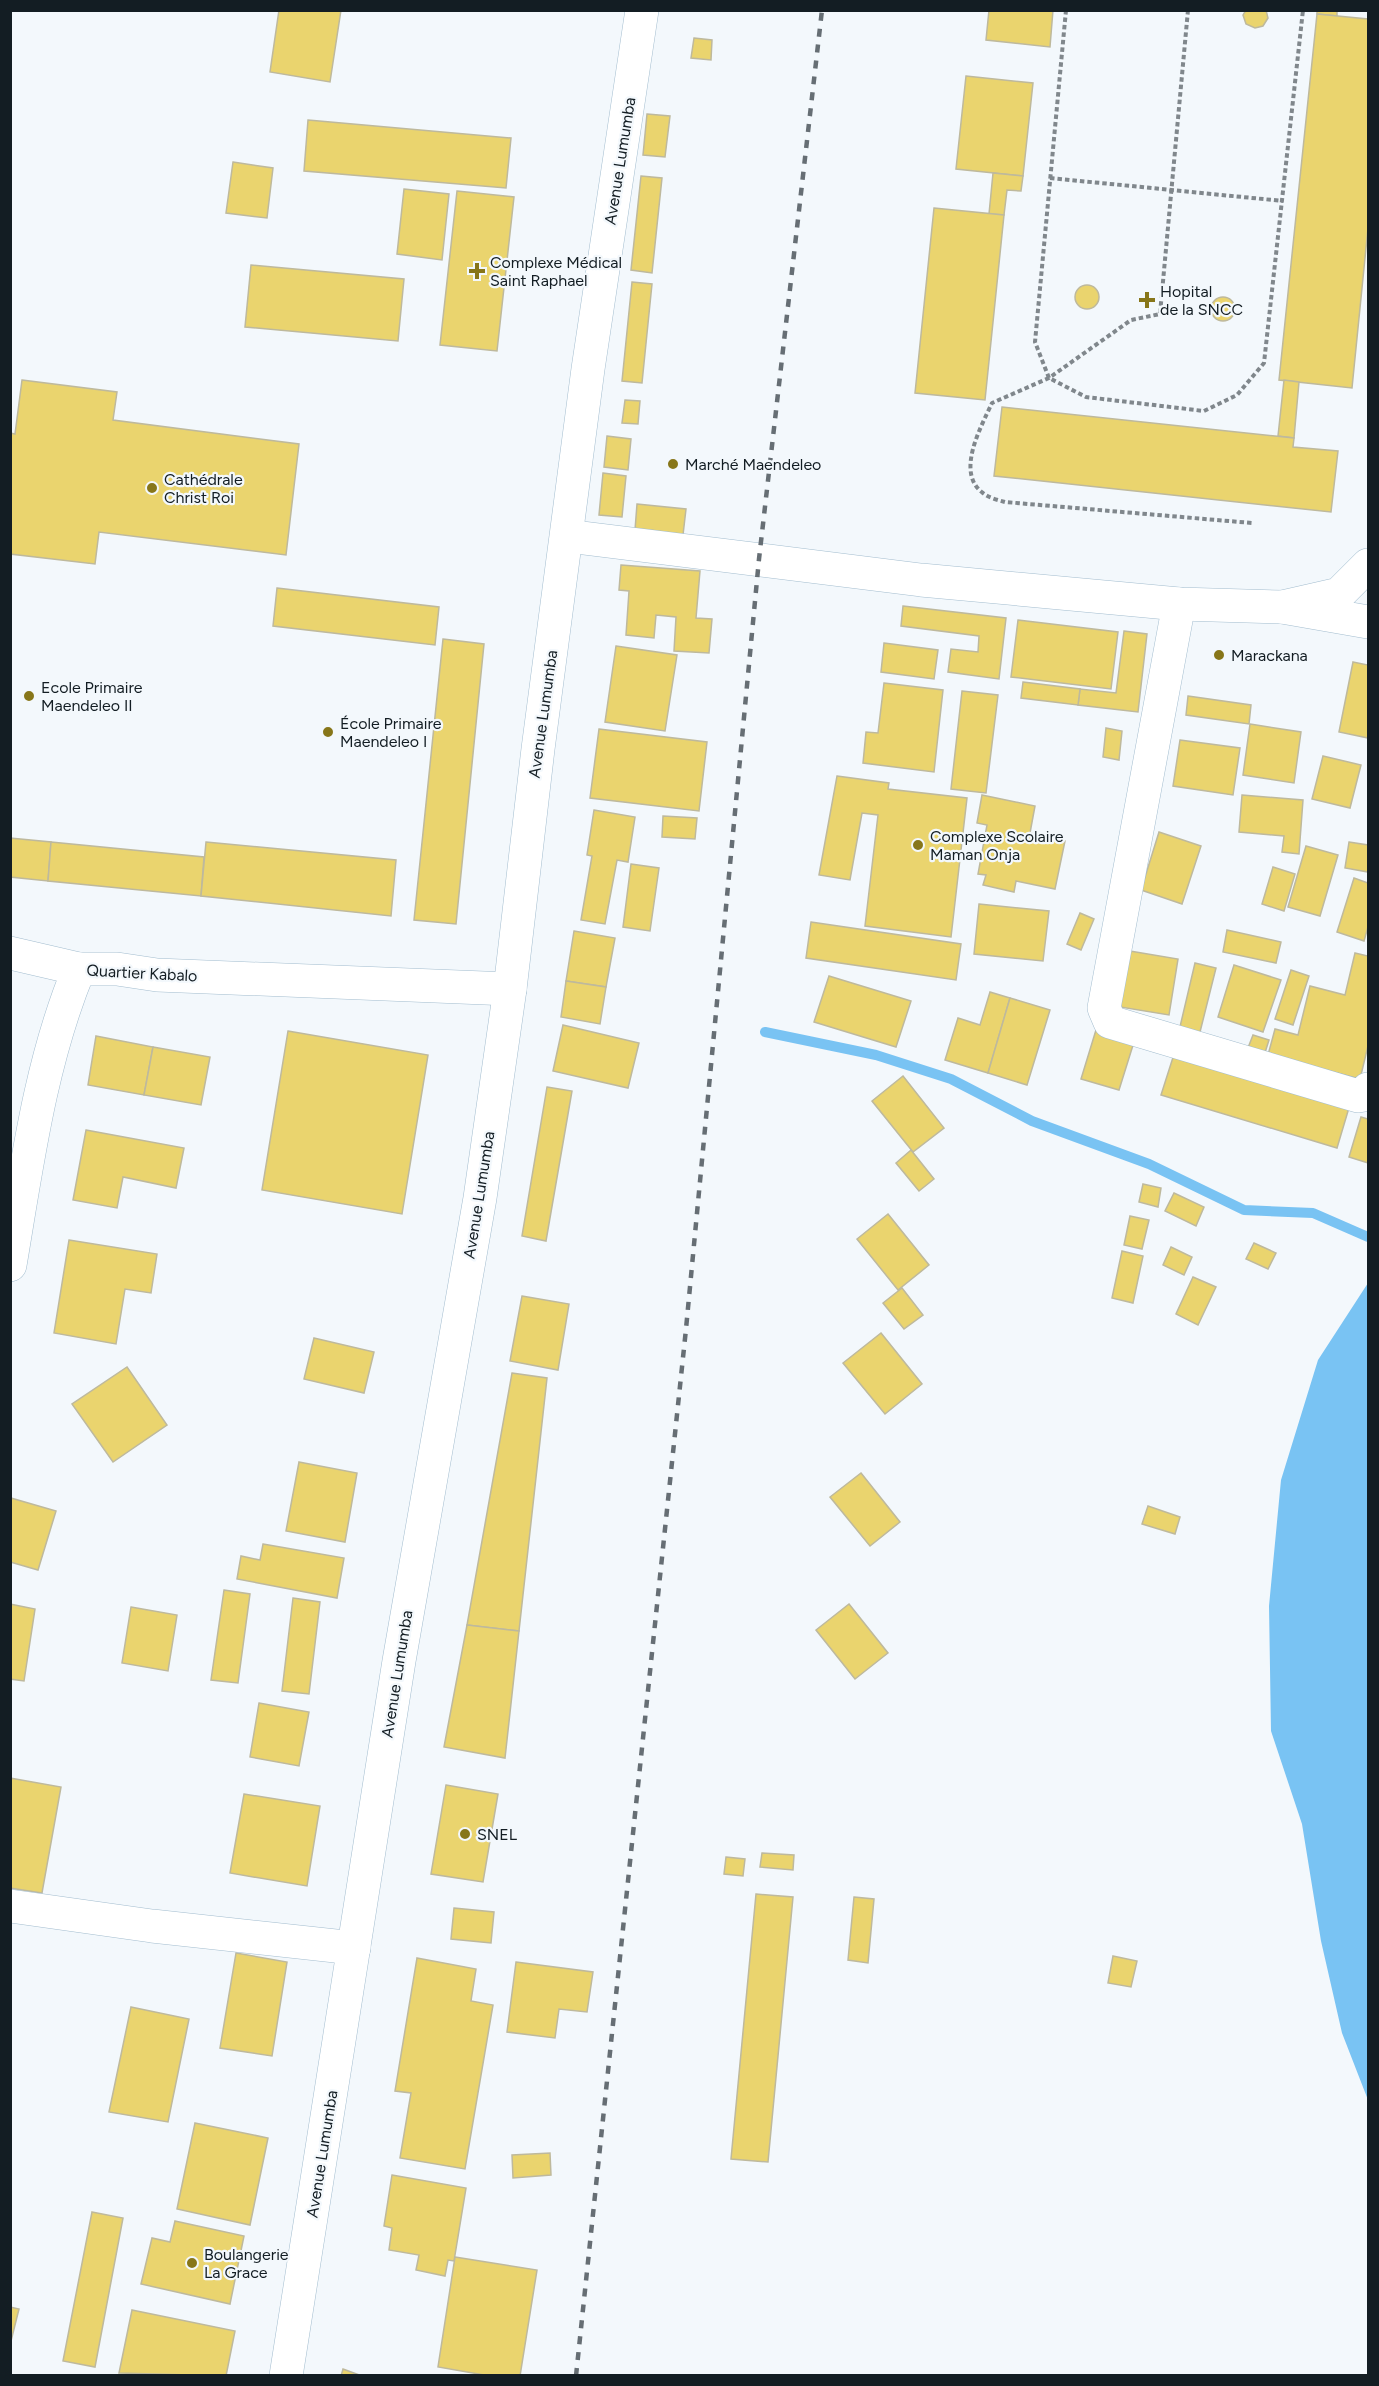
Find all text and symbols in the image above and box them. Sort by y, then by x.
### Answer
street label: Avenue Lumumba [601,96,639,226]
place label: Complexe Médical Saint Raphael [490,253,622,290]
marker: Complexe Médical Saint Raphael [468,262,486,280]
place label: Hopital de la SNCC [1160,282,1243,319]
marker: Hopital de la SNCC [1138,291,1156,309]
place label: Marché Maendeleo [685,455,821,474]
marker: Marché Maendeleo [666,457,680,471]
place label: Cathédrale Christ Roi [164,470,243,507]
marker: Cathédrale Christ Roi [145,481,159,495]
place label: Marackana [1231,646,1308,665]
marker: Marackana [1212,648,1226,662]
street label: Avenue Lumumba [525,649,561,779]
place label: Ecole Primaire Maendeleo II [41,678,143,715]
marker: Ecole Primaire Maendeleo II [22,689,36,703]
place label: École Primaire Maendeleo I [340,714,442,751]
marker: École Primaire Maendeleo I [321,725,335,739]
place label: Complexe Scolaire Maman Onja [930,827,1064,864]
marker: Complexe Scolaire Maman Onja [911,838,925,852]
street label: Quartier Kabalo [86,961,198,985]
street label: Avenue Lumumba [460,1130,498,1260]
street label: Avenue Lumumba [378,1609,416,1739]
place label: SNEL [477,1825,518,1844]
marker: SNEL [458,1827,472,1841]
street label: Avenue Lumumba [303,2089,341,2219]
place label: Boulangerie La Grace [204,2245,289,2282]
marker: Boulangerie La Grace [185,2256,199,2270]

